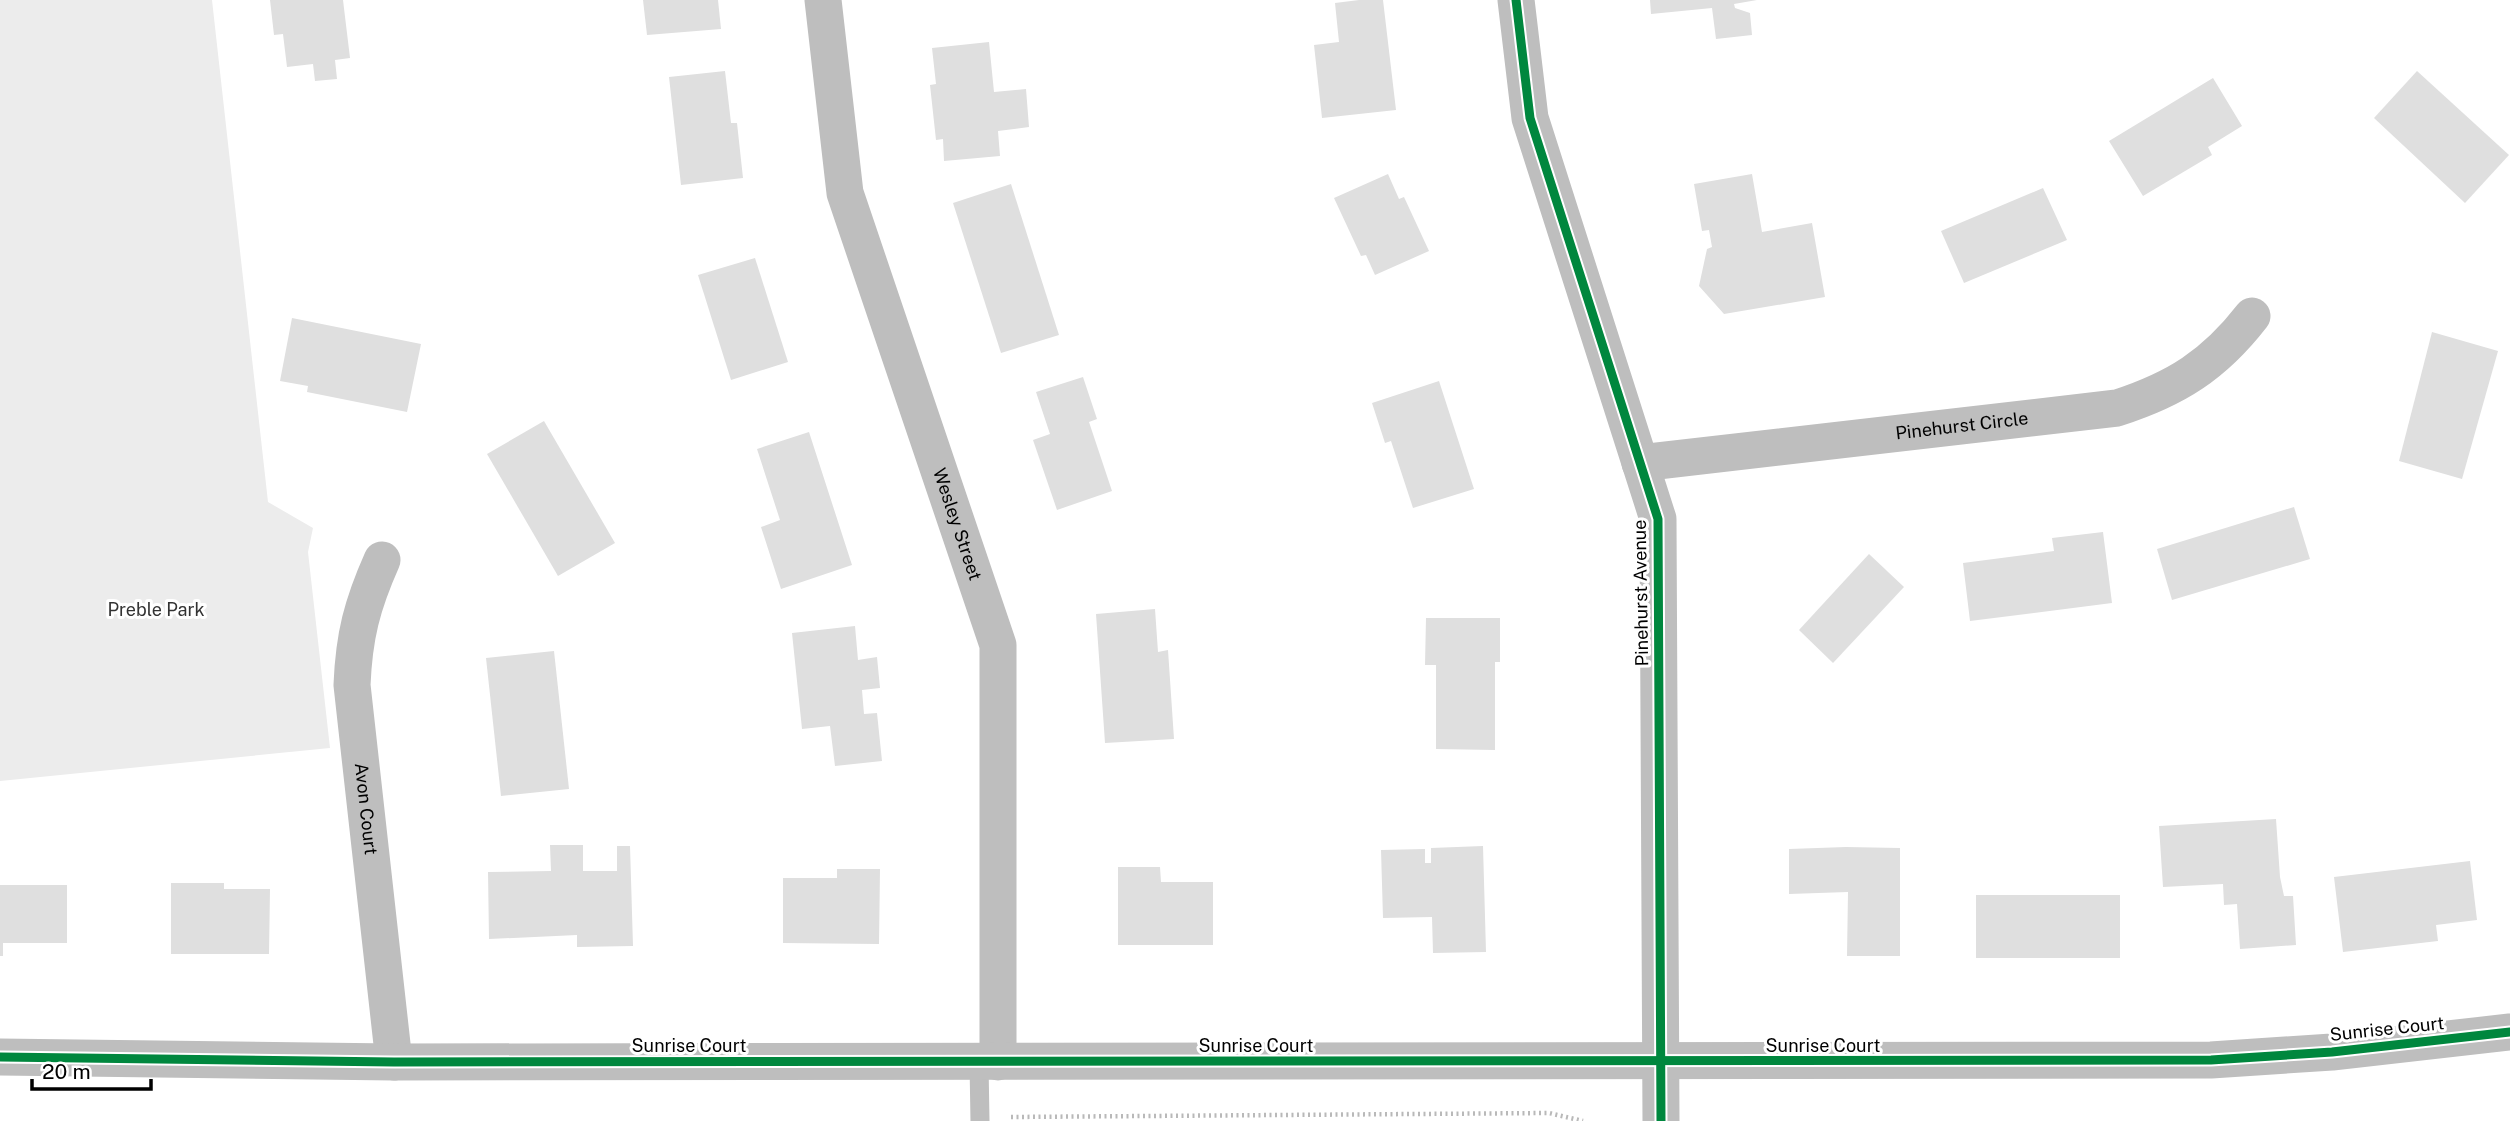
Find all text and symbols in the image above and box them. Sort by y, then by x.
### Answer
street label: Pinehurst Circle [1894,407,2029,443]
street label: Wesley Street [929,465,986,583]
street label: Pinehurst Avenue [1629,520,1652,667]
park label: Preble Park [107,599,205,620]
street label: Avon Court [351,762,382,856]
street label: Sunrise Court [2329,1012,2445,1045]
street label: Sunrise Court [632,1035,746,1056]
street label: Sunrise Court [1199,1035,1313,1056]
street label: Sunrise Court [1766,1035,1880,1056]
scale bar [32,1048,150,1092]
text: 20 m [42,1059,91,1084]

